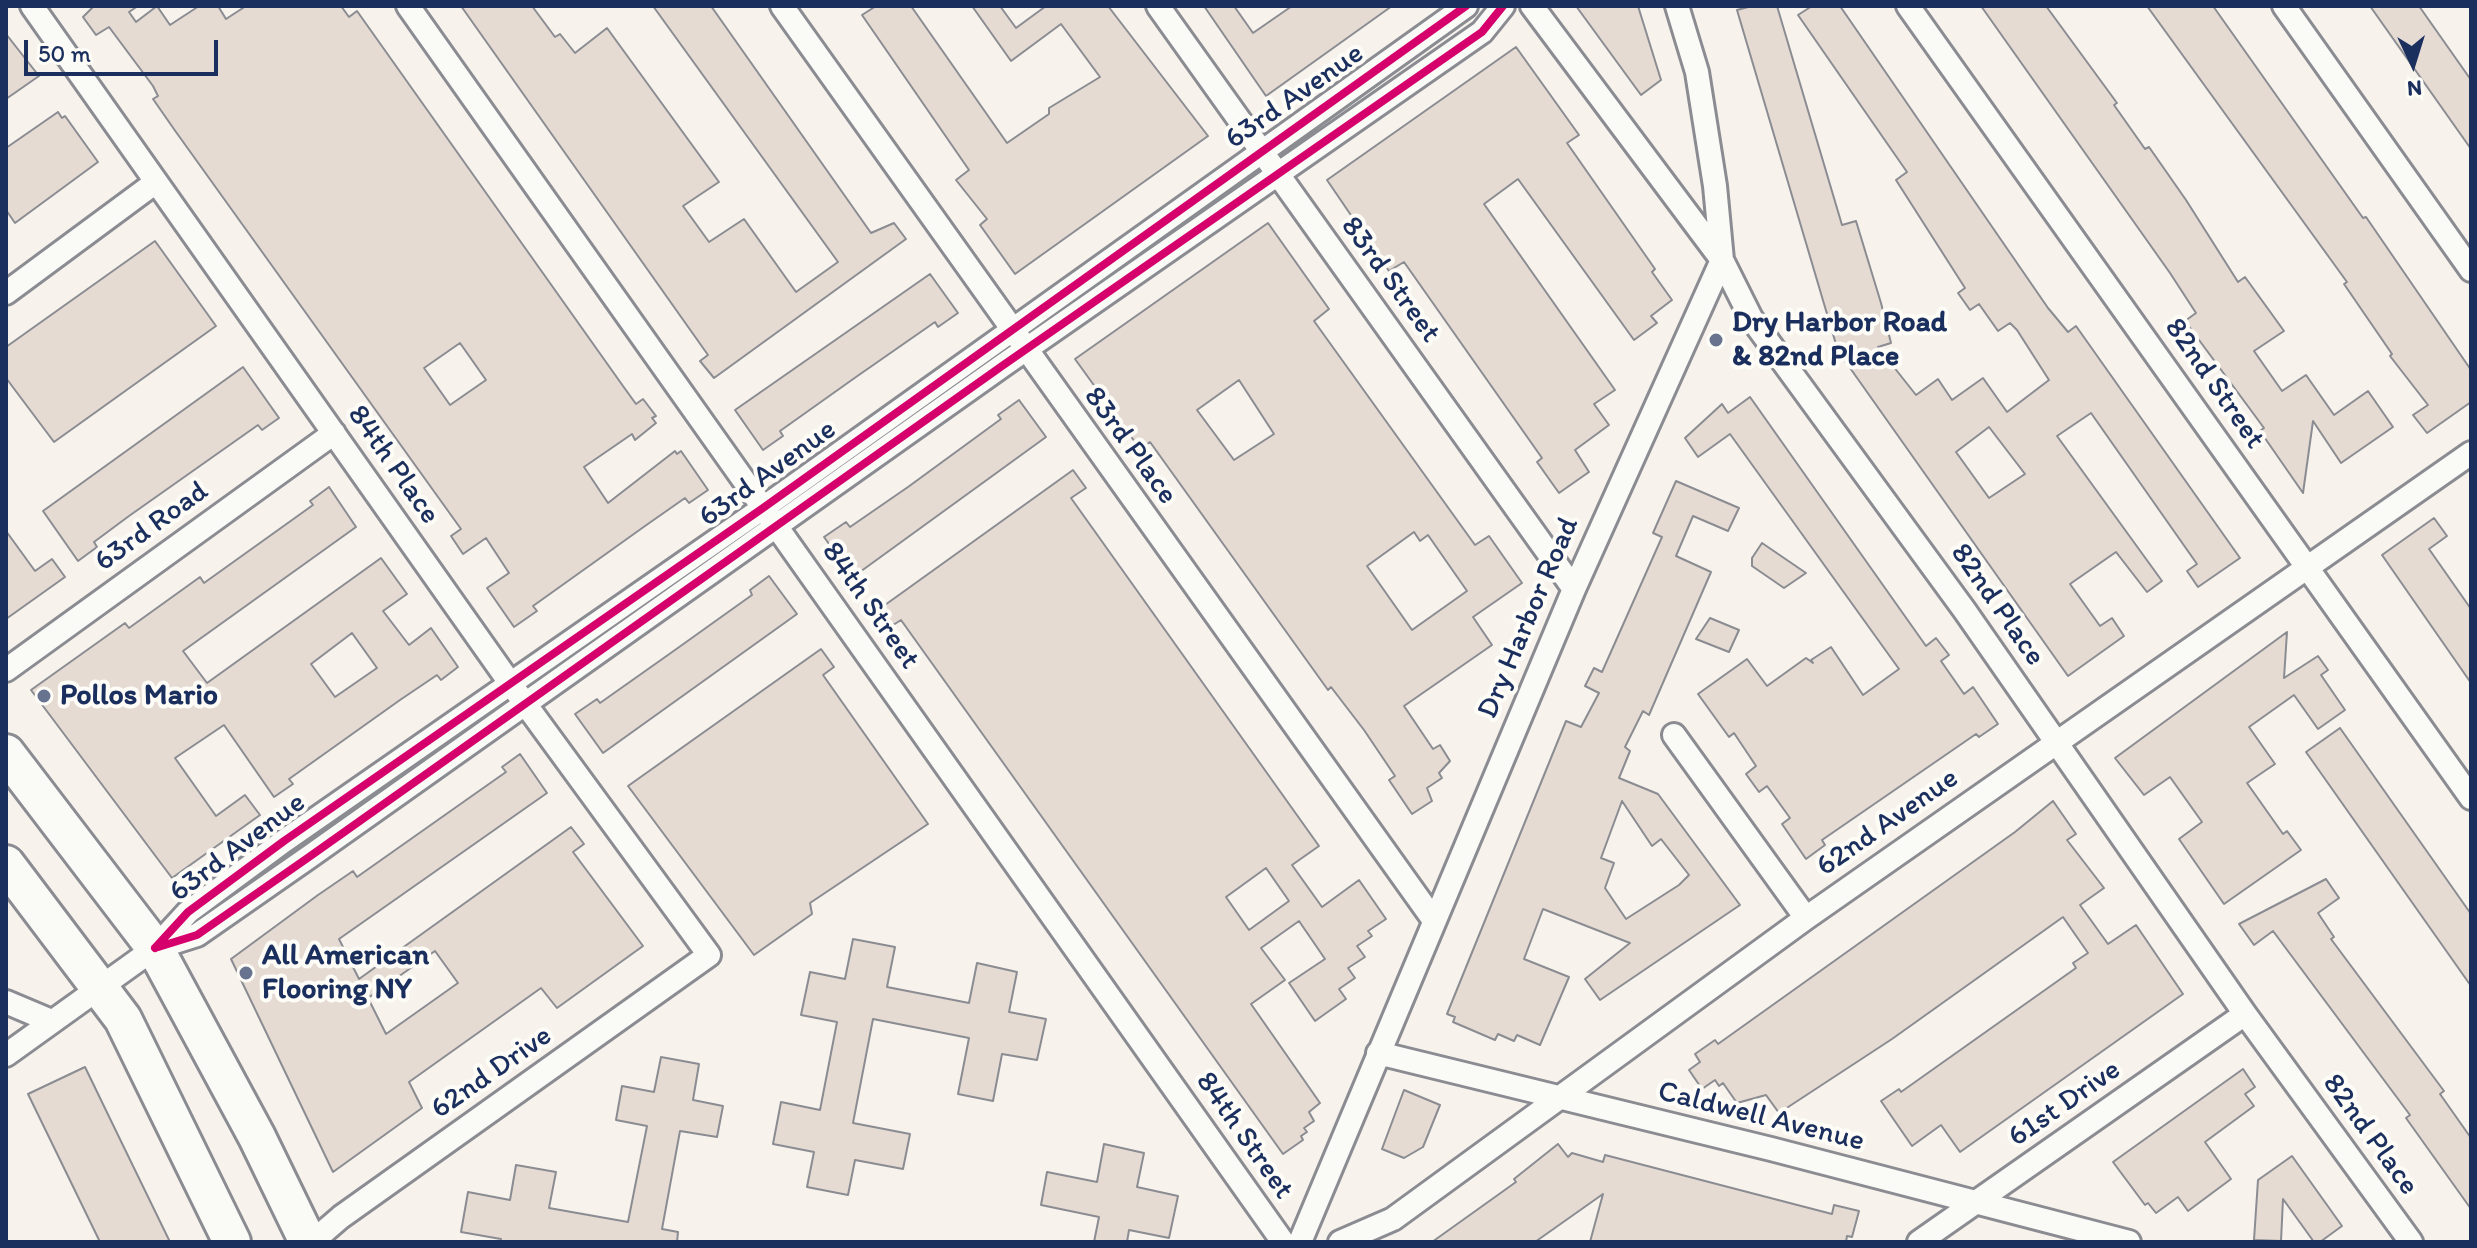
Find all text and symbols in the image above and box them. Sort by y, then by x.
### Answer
scale bar [28,24,222,74]
north arrow [2373,24,2453,104]
street label: 63rd Avenue [1219,36,1371,158]
text: 50 m [38,39,91,68]
text: N [2406,74,2423,102]
street label: 83rd Street [1332,210,1448,350]
place label: Dry Harbor Road & 82nd Place [1732,305,1947,376]
street label: 82nd Street [2156,312,2272,456]
marker: Dry Harbor Road & 82nd Place [1707,331,1725,349]
street label: 83rd Place [1075,380,1185,512]
street label: 84th Place [339,399,447,531]
street label: 63rd Avenue [692,412,844,536]
street label: 63rd Road [88,474,216,580]
street label: Dry Harbor Road [1470,512,1588,724]
street label: 84th Street [813,535,927,677]
street label: 82nd Place [1942,537,2052,673]
place label: Pollos Mario [60,678,218,714]
marker: Pollos Mario [35,687,53,705]
street label: 62nd Avenue [1810,761,1966,885]
street label: 63rd Avenue [163,785,313,911]
place label: All American Flooring NY [262,938,429,1008]
marker: All American Flooring NY [237,964,255,982]
street label: 62nd Drive [425,1018,559,1128]
street label: 61st Drive [2002,1052,2128,1156]
street label: 84th Street [1187,1065,1301,1207]
street label: 82nd Place [2314,1067,2426,1203]
street label: Caldwell Avenue [1654,1074,1868,1160]

